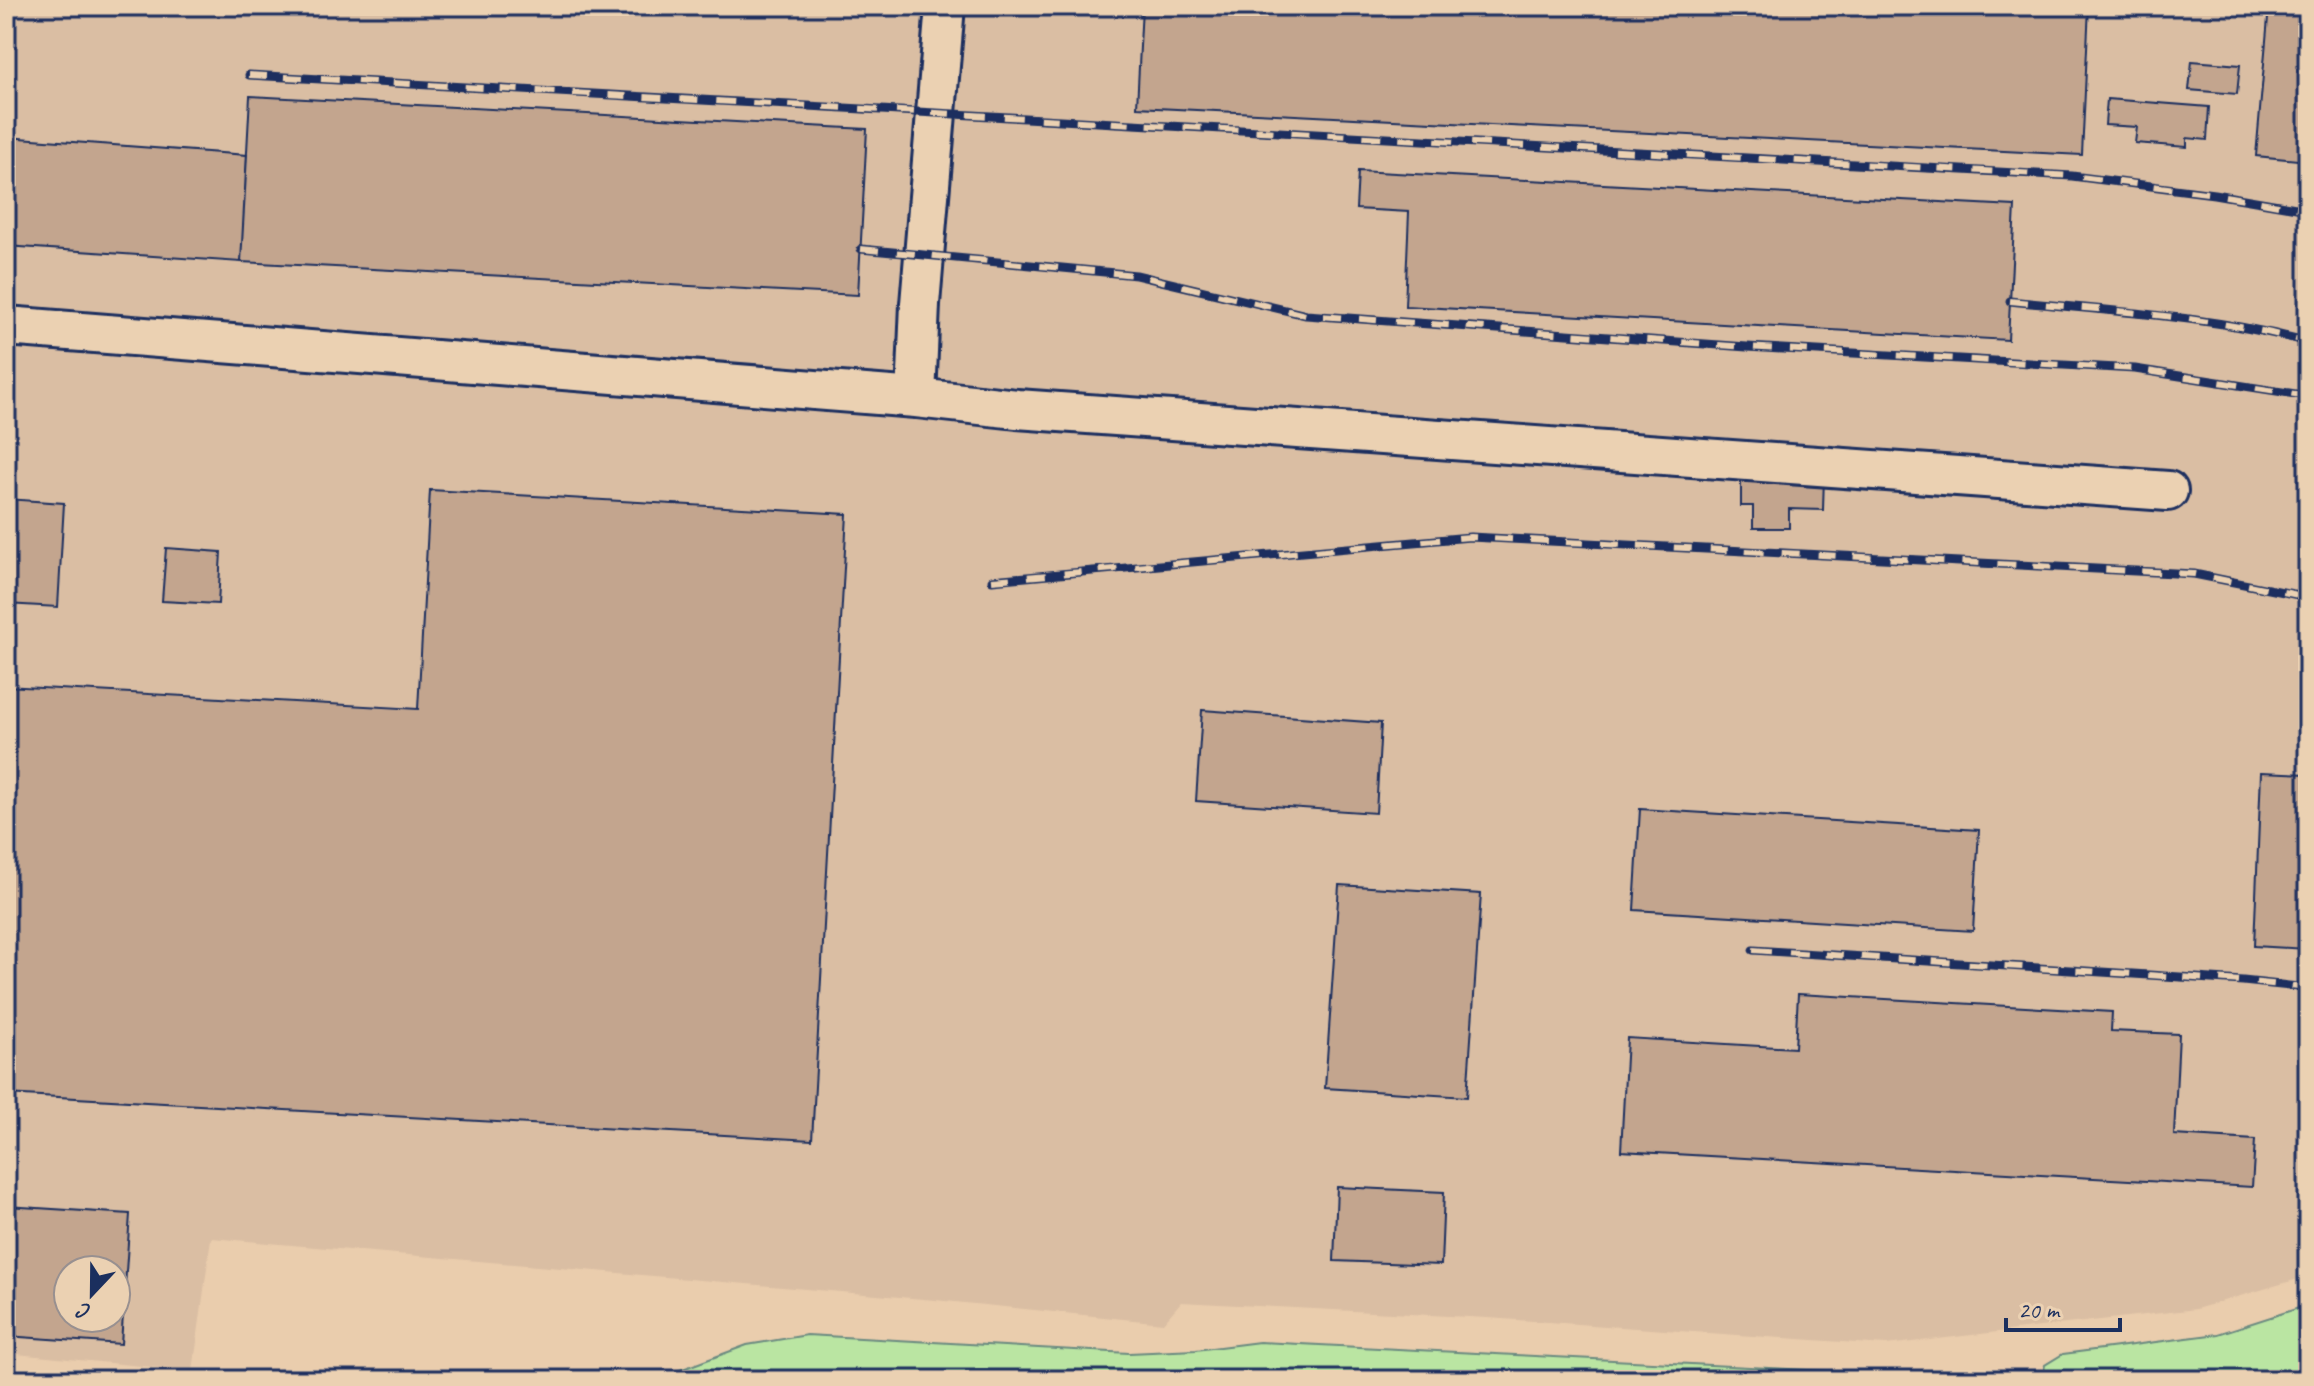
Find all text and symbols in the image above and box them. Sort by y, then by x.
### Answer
north arrow [52,1254,132,1334]
scale bar [2006,1282,2120,1332]
text: С [72,1295,95,1327]
text: 20 m [2018,1295,2061,1325]

